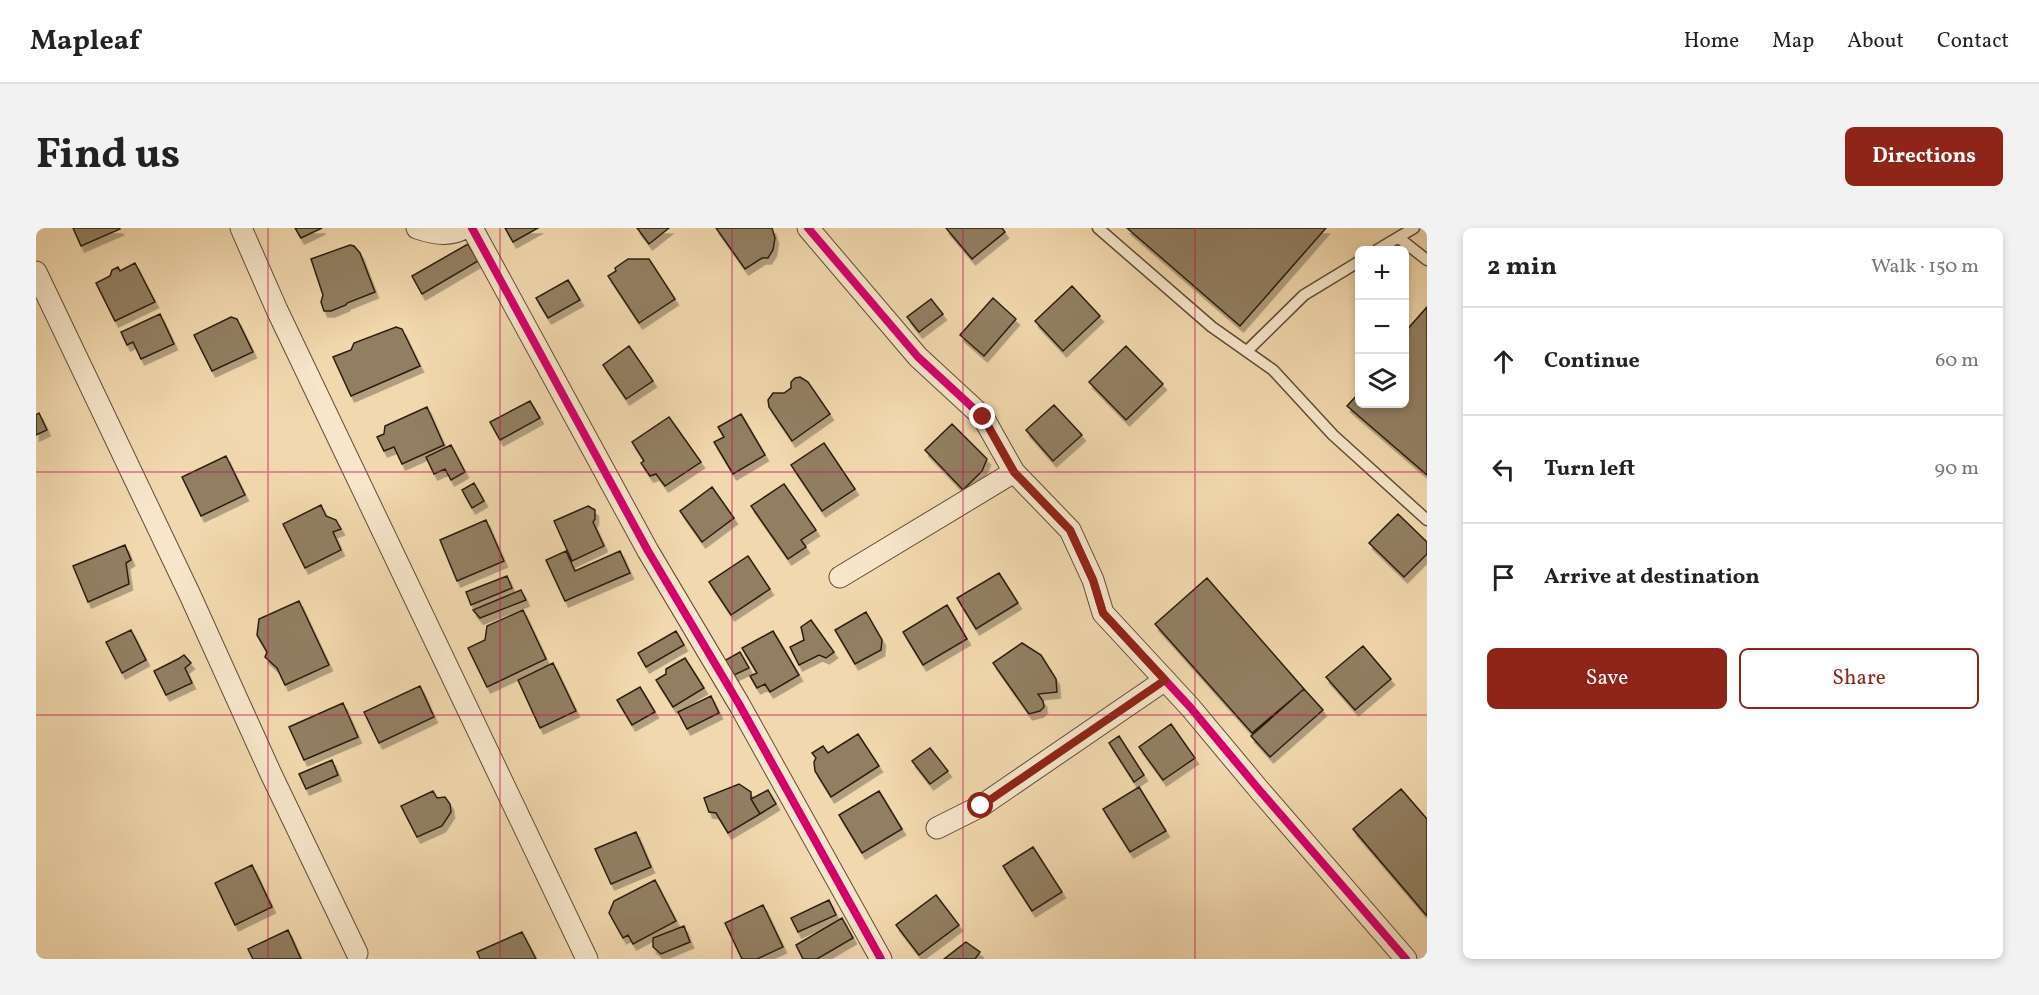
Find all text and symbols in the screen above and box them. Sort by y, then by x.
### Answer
text: Mapleaf [30,22,140,61]
text: Home [1684,27,1739,56]
text: Map [1772,27,1814,56]
text: About [1847,27,1904,56]
text: Contact [1937,27,2009,56]
text: Find us [36,127,180,186]
button: Directions [1845,127,2003,186]
map controls [1355,246,1409,408]
button: + [1355,246,1409,300]
text: 2 min [1487,249,1557,285]
text: Walk · 150 m [1871,253,1979,281]
button: − [1355,300,1409,354]
icon: ahead [1487,345,1520,378]
text: Continue [1544,346,1640,377]
text: 60 m [1935,347,1979,375]
button: layers [1355,354,1409,408]
route end [969,403,995,429]
icon: left [1487,453,1520,486]
text: Turn left [1544,454,1635,485]
text: 90 m [1935,455,1979,483]
icon: arrive [1487,561,1520,594]
text: Arrive at destination [1544,562,1760,593]
button: Save [1487,648,1727,709]
button: Share [1739,648,1979,709]
route start [967,792,993,818]

